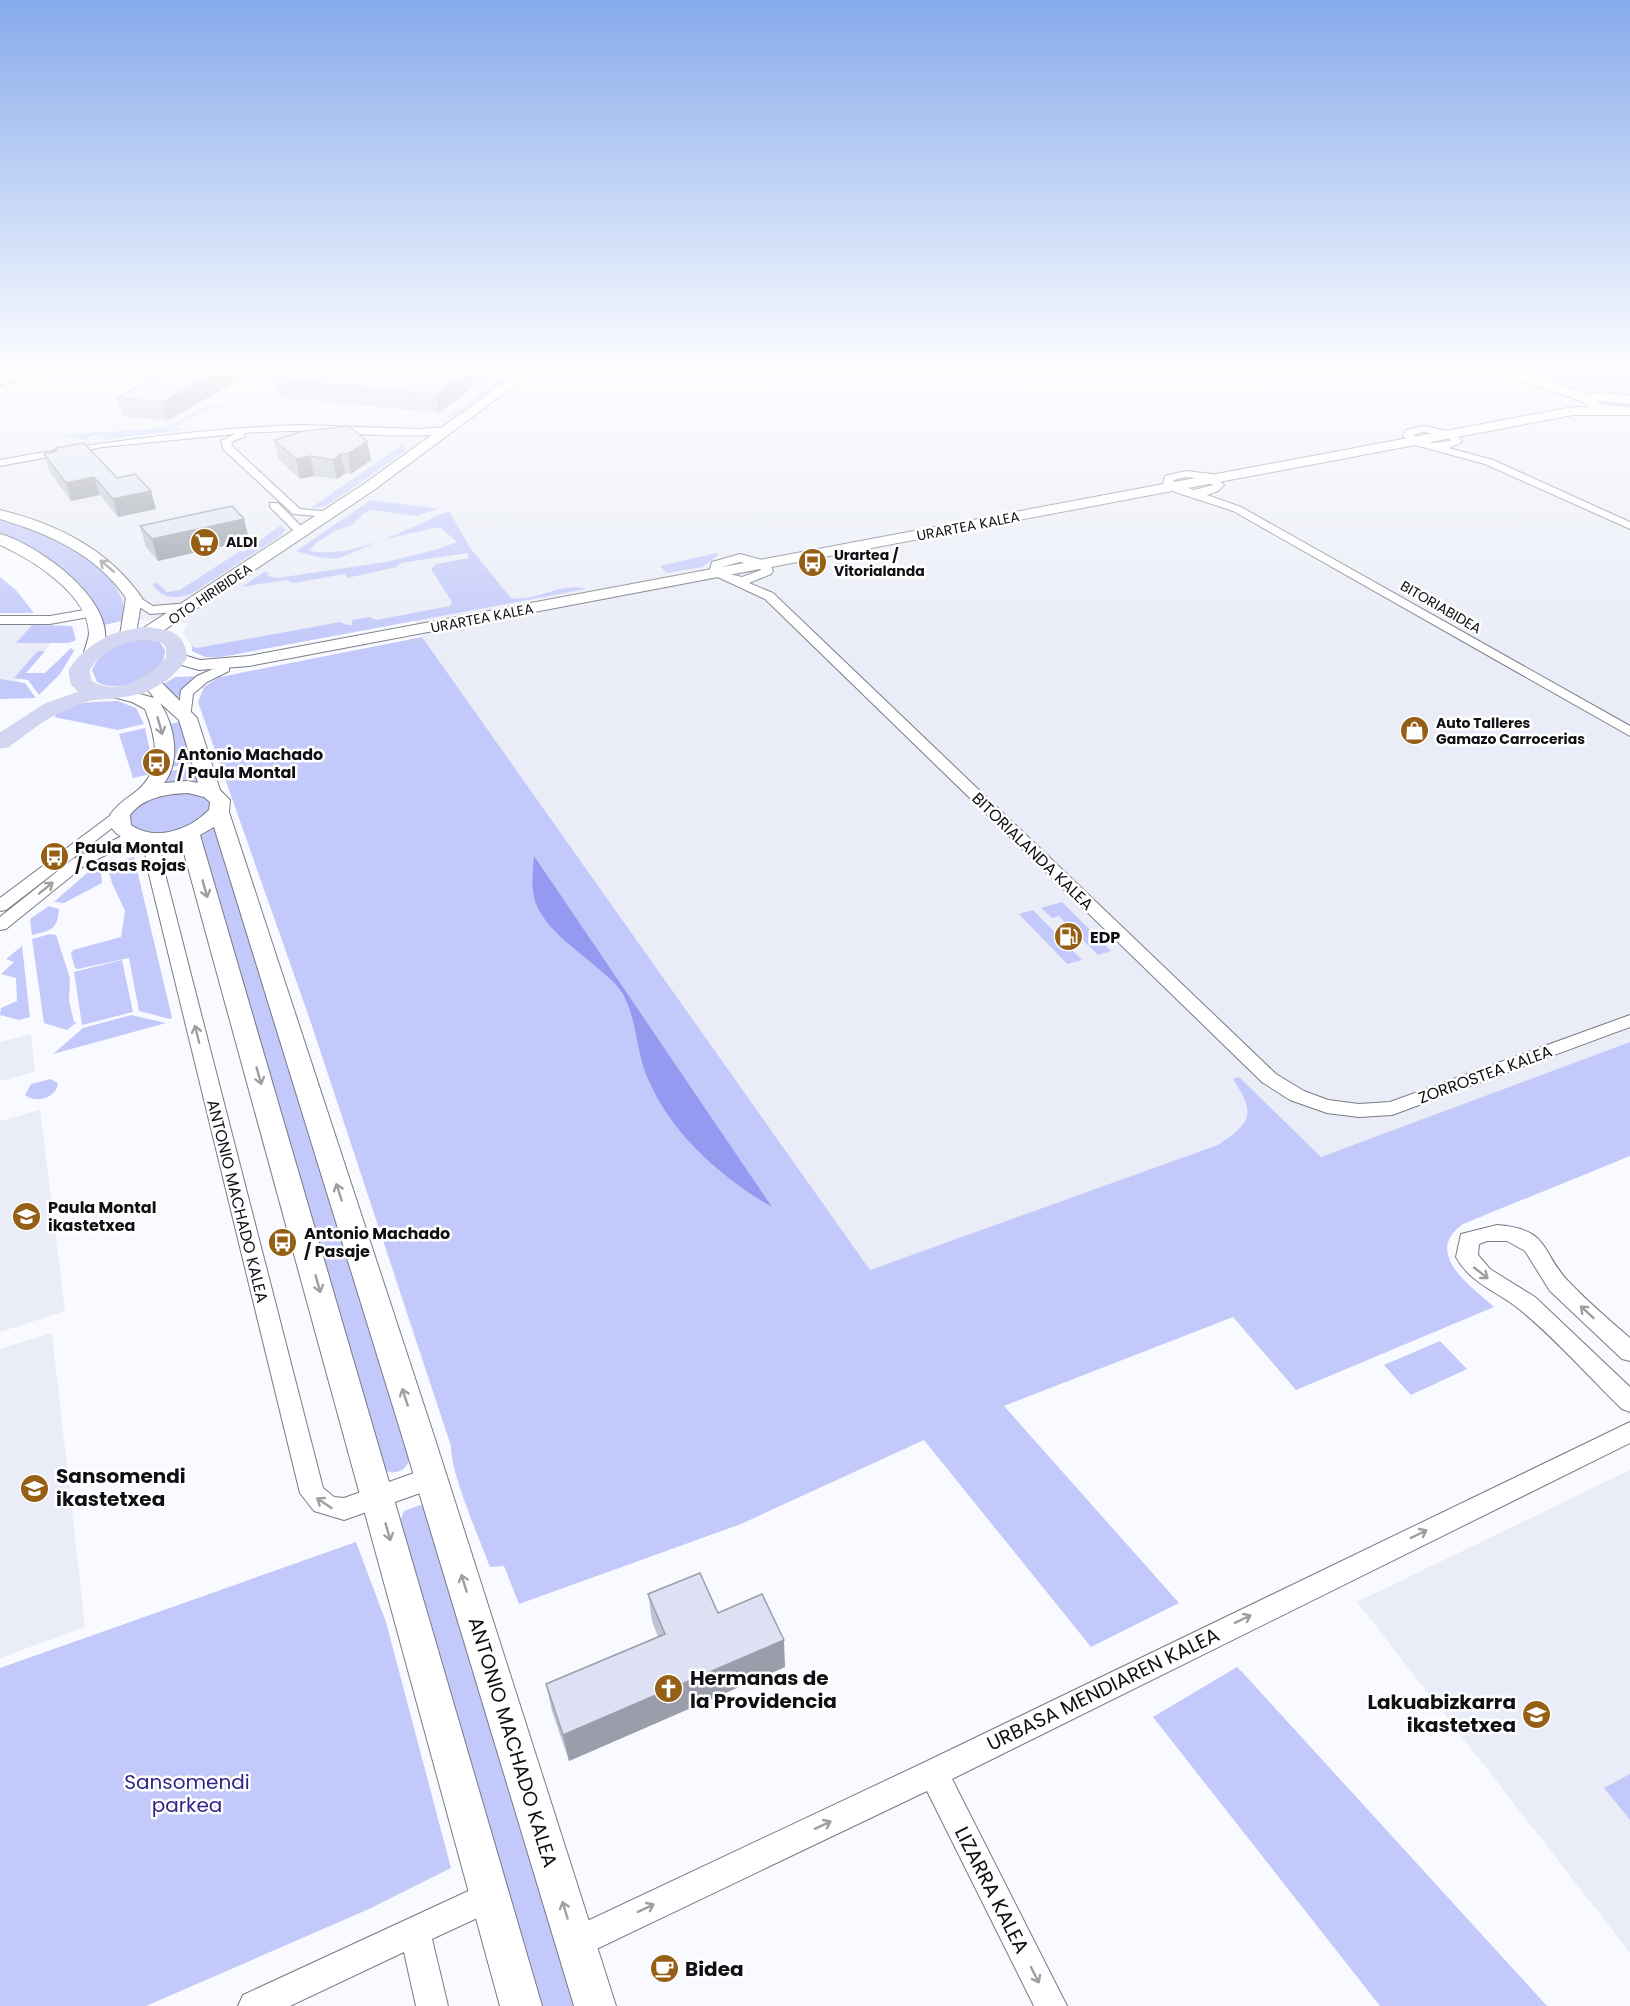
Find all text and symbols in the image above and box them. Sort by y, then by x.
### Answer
street label: URARTEA KALEA [915,506,1021,546]
supermarket icon: ALDI [189,526,221,558]
place label: ALDI [226,532,257,552]
place label: Urartea / Vitorialanda [834,545,925,581]
bus stop icon: Urartea / Vitorialanda [797,547,829,579]
one-way arrow [100,559,115,573]
street label: OTO HIRIBIDEA [164,559,256,629]
street label: BITORIABIDEA [1397,576,1485,638]
street label: URARTEA KALEA [429,598,535,638]
place label: Auto Talleres Gamazo Carrocerias [1436,713,1585,749]
shop icon: Auto Talleres Gamazo Carrocerias [1399,715,1431,747]
one-way arrow [155,716,166,735]
place label: Antonio Machado / Paula Montal [177,743,323,784]
bus stop icon: Antonio Machado / Paula Montal [140,747,172,779]
street label: BITORIALANDA KALEA [967,787,1099,916]
place label: Paula Montal / Casas Rojas [75,836,186,877]
bus stop icon: Paula Montal / Casas Rojas [38,840,70,872]
one-way arrow [200,879,211,898]
one-way arrow [38,882,54,895]
fuel station icon: EDP [1053,921,1085,953]
place label: EDP [1090,926,1120,949]
one-way arrow [190,1025,202,1044]
street label: ZORROSTEA KALEA [1415,1040,1555,1109]
one-way arrow [254,1066,265,1085]
street label: ANTONIO MACHADO KALEA [201,1097,274,1305]
one-way arrow [332,1183,343,1202]
place label: Paula Montal ikastetxea [48,1196,156,1237]
school or university icon: Paula Montal ikastetxea [11,1200,43,1232]
place label: Antonio Machado / Pasaje [304,1222,450,1263]
bus stop icon: Antonio Machado / Pasaje [267,1226,299,1258]
one-way arrow [1473,1266,1489,1279]
one-way arrow [313,1274,324,1293]
one-way arrow [1580,1305,1595,1319]
one-way arrow [399,1388,410,1407]
place label: Sansomendi ikastetxea [56,1462,186,1513]
school or university icon: Sansomendi ikastetxea [19,1472,51,1504]
one-way arrow [316,1497,332,1510]
one-way arrow [383,1522,394,1541]
one-way arrow [1409,1528,1427,1540]
one-way arrow [458,1574,469,1593]
street label: ANTONIO MACHADO KALEA [462,1613,564,1871]
one-way arrow [1234,1613,1252,1625]
street label: URBASA MENDIAREN KALEA [982,1620,1224,1758]
place label: Hermanas de la Providencia [690,1664,837,1715]
church icon: Hermanas de la Providencia [653,1673,685,1705]
place label: Lakuabizkarra ikastetxea [1367,1688,1516,1739]
school or university icon: Lakuabizkarra ikastetxea [1521,1698,1553,1730]
park label: Sansomendi parkea [124,1768,250,1819]
one-way arrow [813,1818,831,1830]
street label: LIZARRA KALEA [948,1822,1036,1958]
one-way arrow [559,1901,570,1920]
one-way arrow [637,1902,655,1914]
cafe icon: Bidea [648,1953,680,1985]
place label: Bidea [685,1955,744,1983]
one-way arrow [1030,1965,1042,1983]

